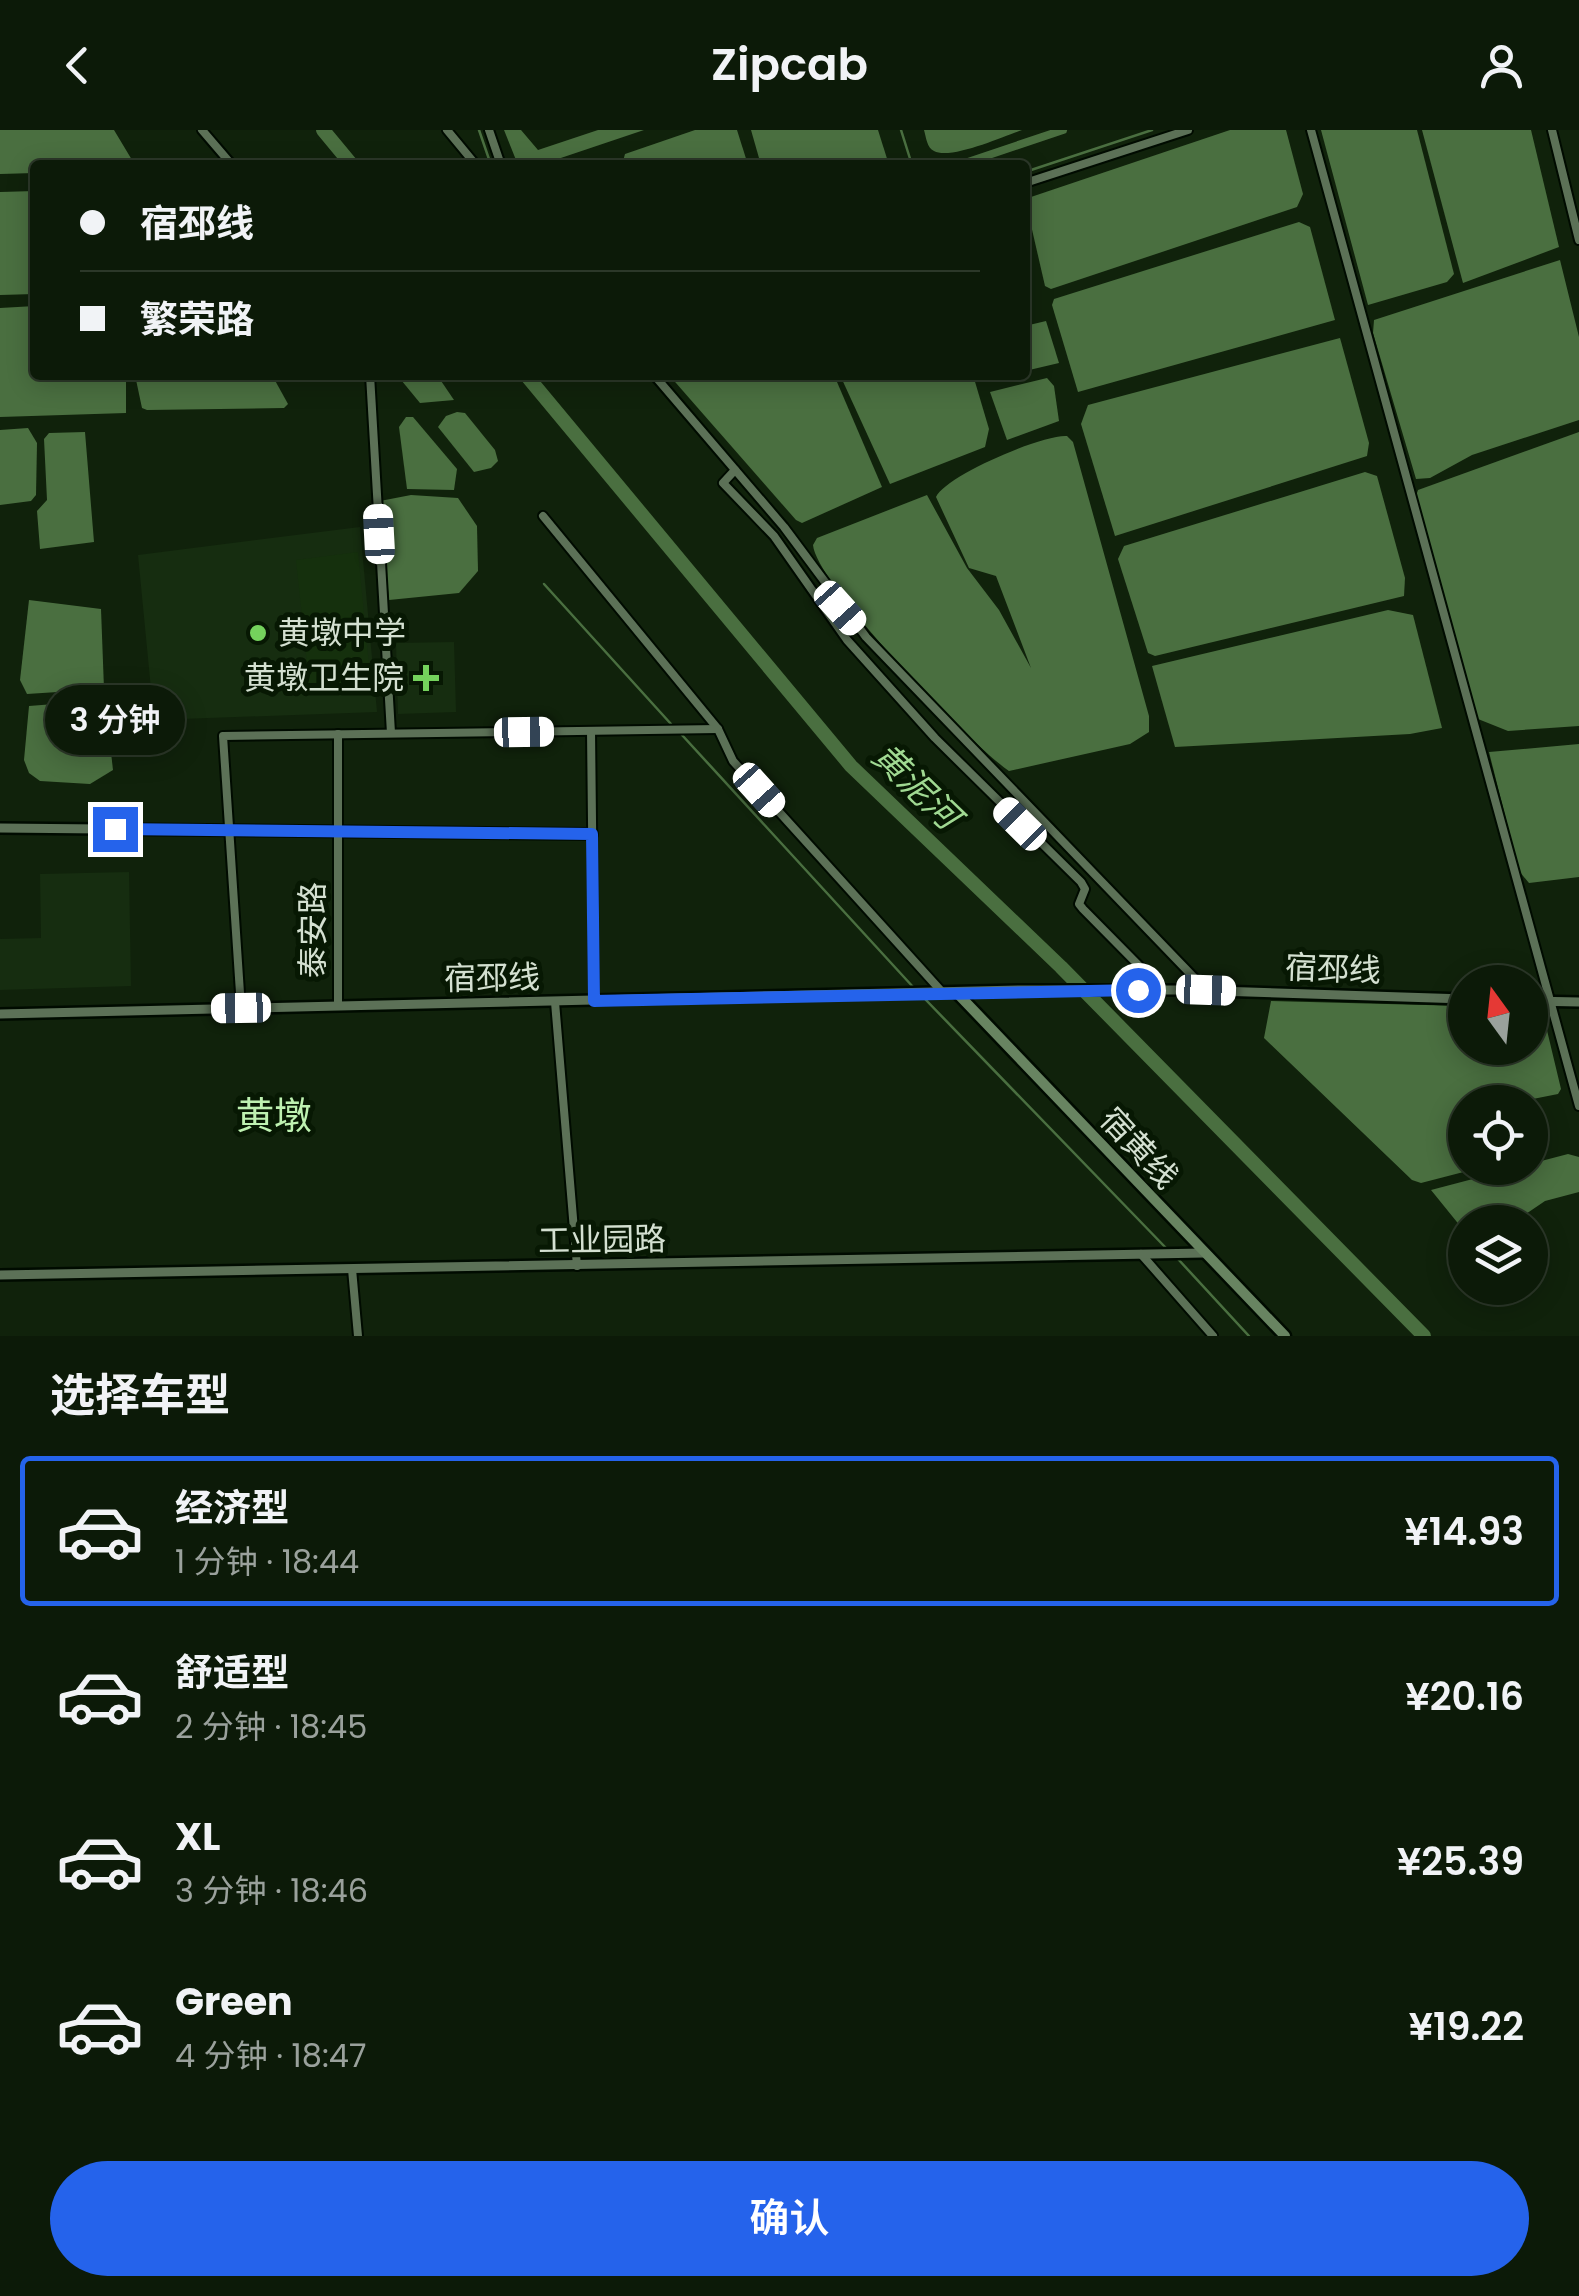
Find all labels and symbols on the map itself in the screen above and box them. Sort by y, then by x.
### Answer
car [362,503,396,565]
car [809,576,871,640]
place label: 黄墩中学 [278,610,406,655]
marker: 黄墩中学 [247,622,269,644]
place label: 黄墩卫生院 [244,655,404,700]
marker: 黄墩卫生院 [413,665,439,691]
callout: 3 分钟 [45,684,185,754]
car [494,716,554,748]
water label: 黄泥河 [862,732,975,844]
car [728,758,790,822]
car [988,792,1052,856]
route end [93,807,138,852]
street label: 泰安路 [290,882,335,978]
street label: 宿邳线 [1284,944,1382,993]
street label: 宿邳线 [444,954,540,1001]
north arrow [1448,965,1548,1065]
route start [1116,968,1161,1013]
car [1175,974,1237,1006]
car [211,992,271,1024]
district label: 黄墩 [236,1089,312,1142]
street label: 宿黄线 [1090,1097,1189,1198]
street label: 工业园路 [538,1216,666,1263]

